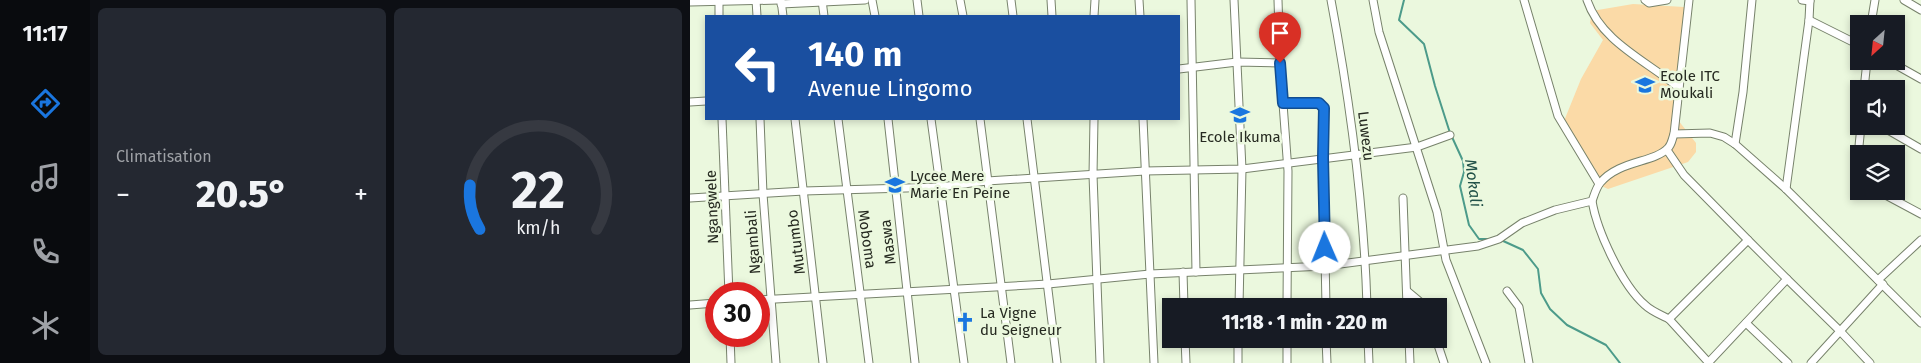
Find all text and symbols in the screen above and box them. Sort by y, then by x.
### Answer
pin [1259,12,1301,63]
north arrow [1850,15,1905,70]
map controls [1850,15,1905,200]
icon: arrive [1266,19,1294,47]
text: 11:17 [22,20,68,47]
text: 140 m [808,33,902,75]
icon: left [725,35,790,100]
place label: Ecole ITC Moukali [1660,67,1720,102]
school or university icon: Ecole ITC Moukali [1634,74,1656,96]
text: Avenue Lingomo [808,75,973,102]
button: sound [1850,80,1905,135]
icon: directions [28,86,63,121]
school or university icon: Ecole Ikuma [1229,104,1251,126]
street label: Luwezu [1354,110,1378,162]
place label: Ecole Ikuma [1199,128,1281,146]
button: layers [1850,145,1905,200]
text: Climatisation [116,147,212,166]
water label: Mokali [1461,158,1486,209]
text: 22 [511,159,565,222]
icon: music [28,160,63,195]
place label: Lycee Mere Marie En Peine [910,167,1010,202]
street label: Ngangwele [702,170,722,244]
text: 20.5° [196,171,288,217]
school or university icon: Lycee Mere Marie En Peine [884,174,906,196]
text: − [116,178,130,211]
text: + [354,178,368,211]
street label: Moboma [854,208,880,270]
street label: Ngambali [742,209,764,275]
street label: Mutumbo [783,209,809,275]
text: km/h [516,217,560,239]
street label: Maswa [876,218,900,266]
position arrow [1298,221,1350,273]
icon: phone [28,234,63,269]
speed limit sign: 30 [705,282,770,347]
place label: La Vigne du Seigneur [980,304,1062,339]
icon: climate [28,308,63,343]
church icon: La Vigne du Seigneur [954,311,976,333]
text: 11:18 · 1 min · 220 m [1222,311,1387,334]

